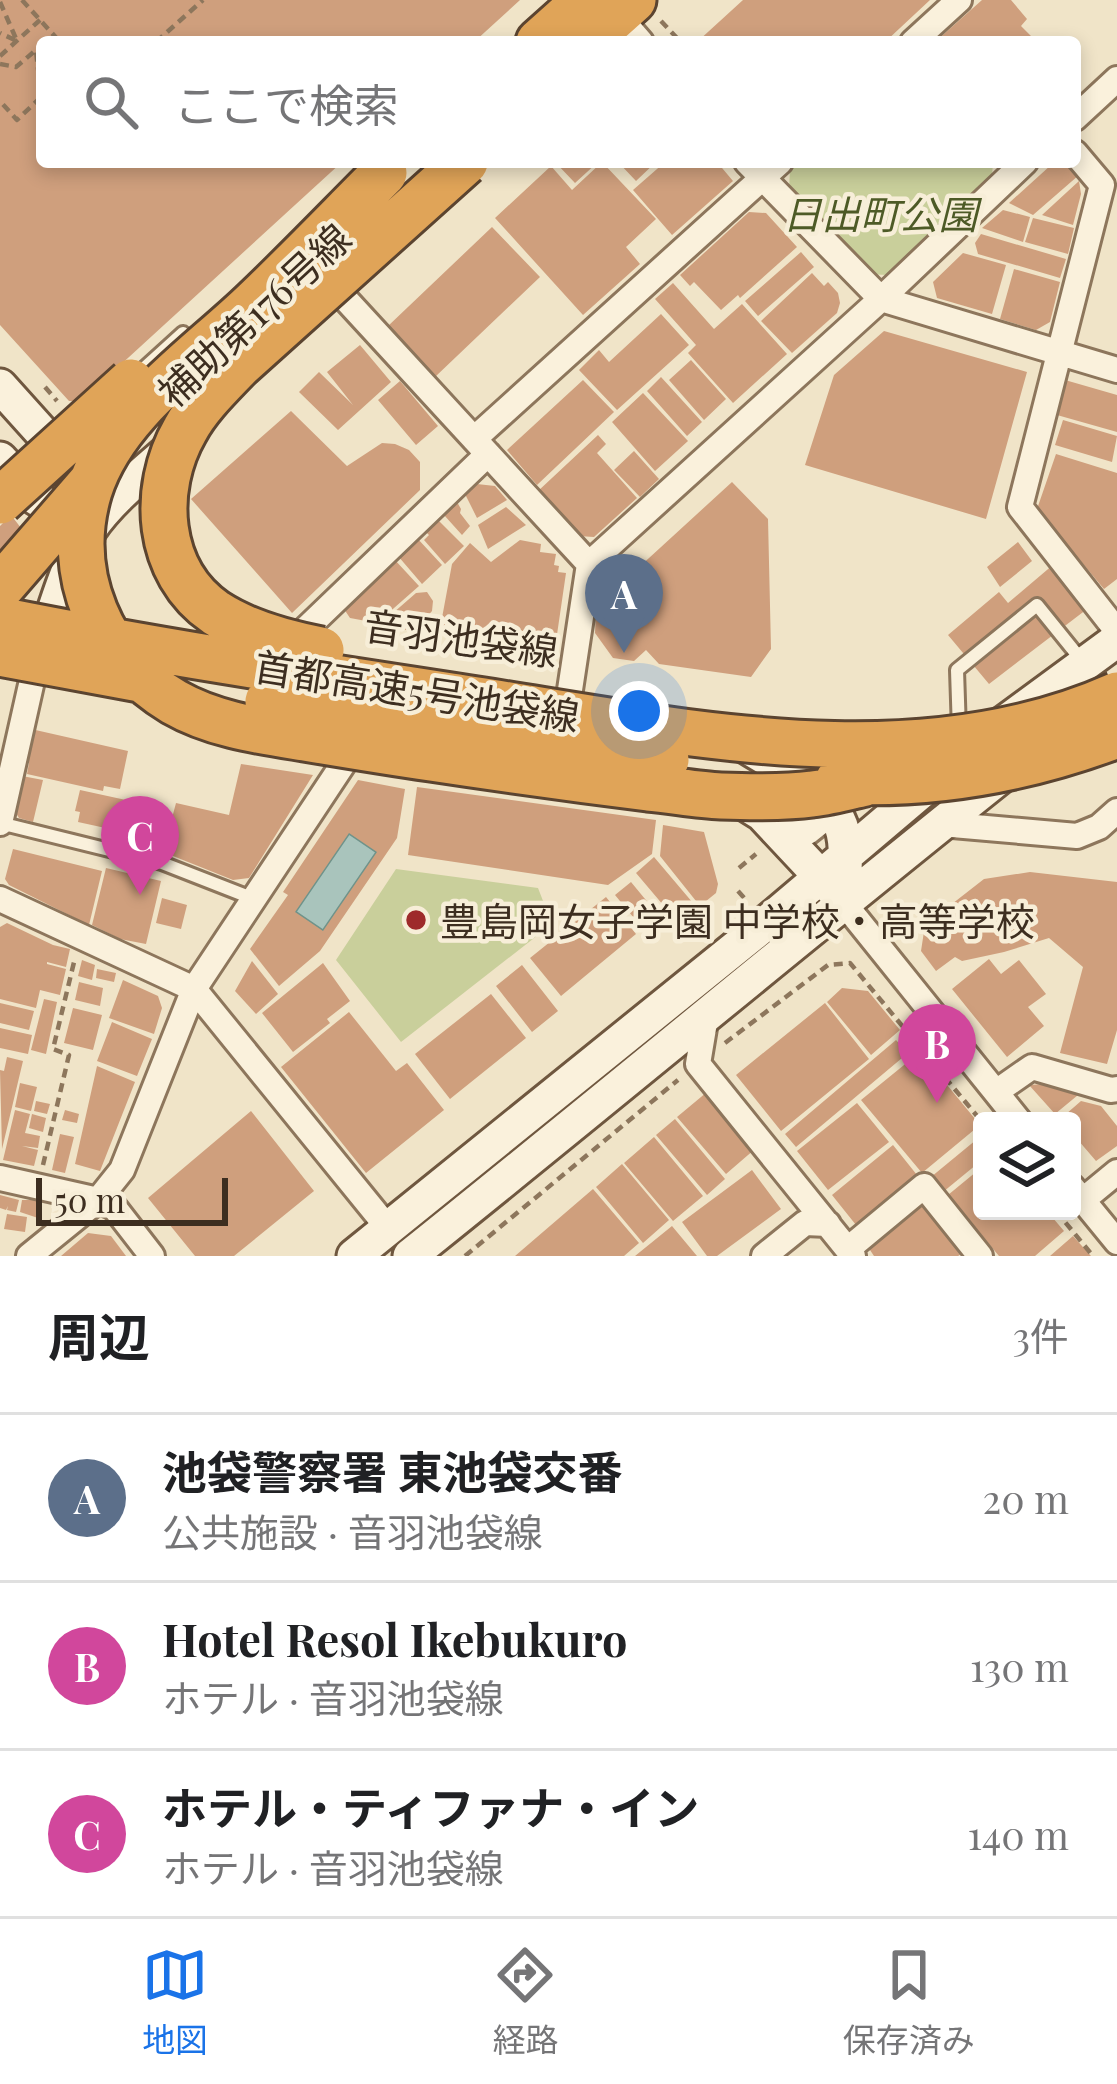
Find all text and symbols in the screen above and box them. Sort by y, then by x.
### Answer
search box [36,36,1081,168]
icon: search [78,69,144,135]
text: ここで検索 [174,73,399,133]
park label: 日出町公園 [782,187,982,239]
street label: 補助第176号線 [146,211,360,417]
pin: A [585,554,663,653]
street label: 音羽池袋線 [361,598,561,676]
street label: 首都高速5号池袋線 [251,639,583,741]
your location [609,681,669,741]
pin: C [101,796,179,895]
place label: 豊島岡女子学園 中学校・高等学校 [440,894,1035,946]
marker: 豊島岡女子学園 中学校・高等学校 [403,907,429,933]
pin: B [898,1004,976,1103]
map controls [973,1112,1081,1220]
button: layers [973,1112,1081,1220]
scale bar [36,1172,228,1225]
text: 50 m [54,1177,125,1221]
text: 周辺 [48,1301,150,1369]
text: 3件 [1012,1309,1069,1361]
text: 池袋警察署 東池袋交番 [162,1440,623,1500]
text: A [74,1472,100,1524]
text: 20 m [983,1472,1069,1524]
text: 公共施設 · 音羽池袋線 [162,1505,543,1557]
text: Hotel Resol Ikebukuro [162,1608,627,1668]
text: B [74,1640,100,1692]
text: 130 m [970,1640,1069,1692]
text: ホテル · 音羽池袋線 [162,1671,504,1723]
text: ホテル・ティファナ・イン [162,1776,699,1836]
text: C [73,1808,101,1860]
text: 140 m [968,1808,1069,1860]
text: ホテル · 音羽池袋線 [162,1841,504,1893]
tab: 地図 [142,1942,208,2062]
tab: 経路 [492,1942,558,2062]
tab: 保存済み [843,1942,975,2062]

